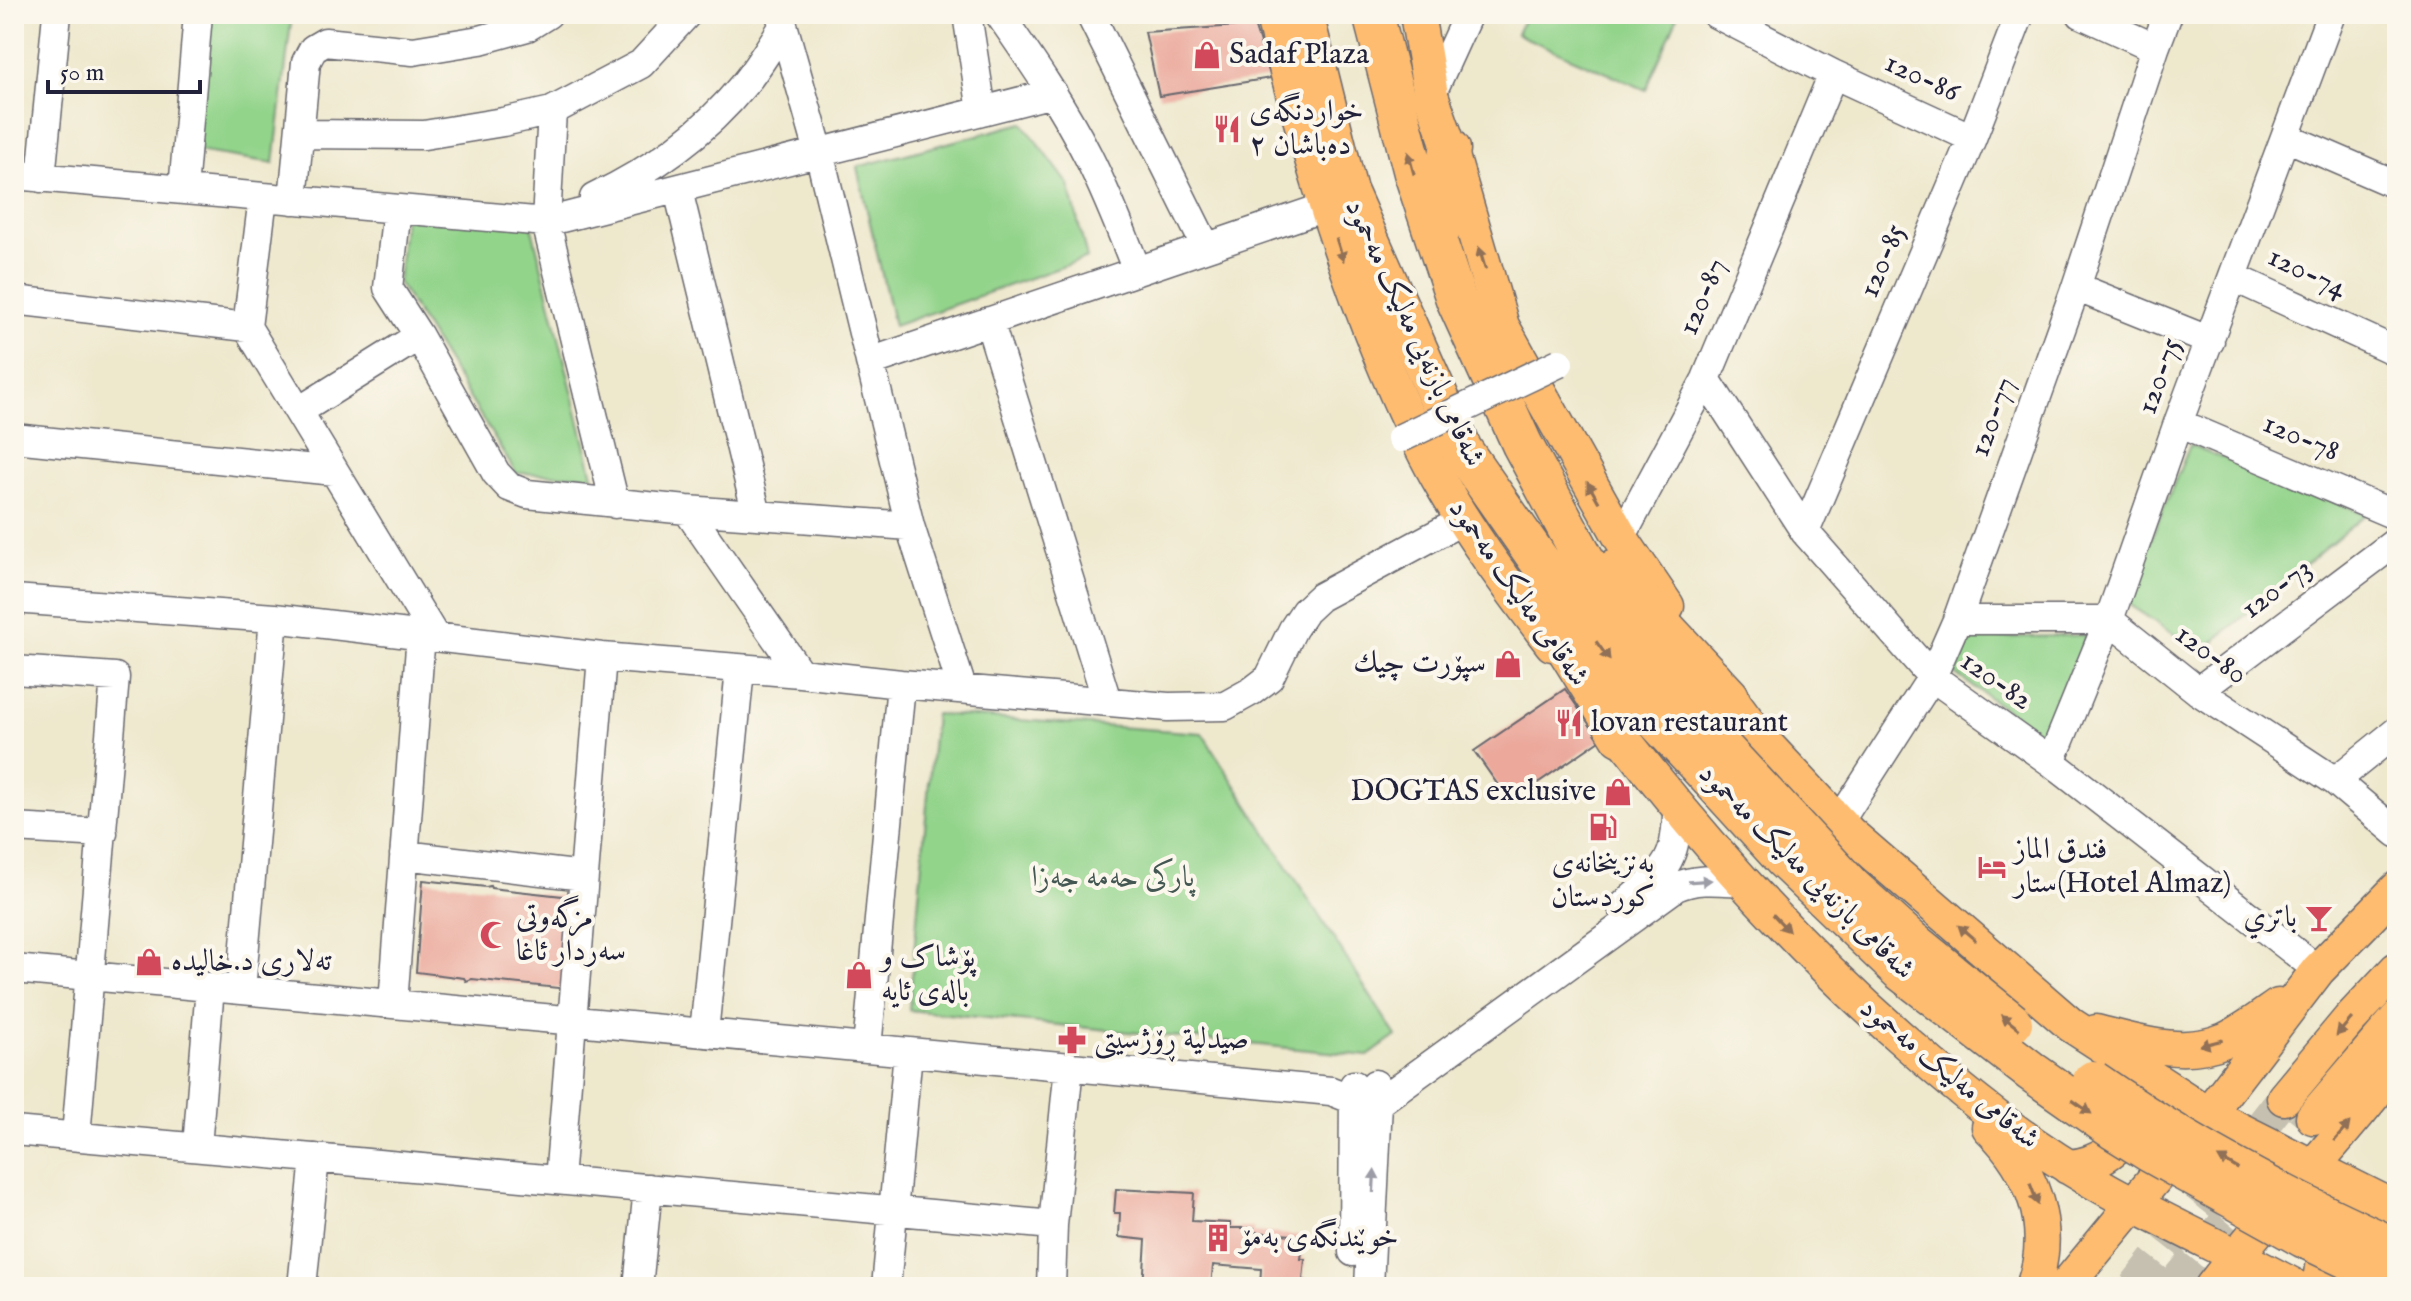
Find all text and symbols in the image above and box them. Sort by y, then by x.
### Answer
place label: Sadaf Plaza [1229,36,1369,74]
shop icon: Sadaf Plaza [1192,40,1222,70]
scale bar [48,44,200,94]
street label: 120-86 [1878,44,1967,112]
text: 50 m [60,58,104,89]
place label: خواردنگەی دەباشان ٢ [1249,92,1364,165]
restaurant icon: خواردنگەی دەباشان ٢ [1212,114,1242,144]
one-way arrow [1405,151,1417,176]
street label: شەقامی بازنەیی مەلیک مەحمود [1335,193,1493,473]
street label: 120-85 [1851,218,1915,304]
street label: 120-74 [2262,238,2353,308]
one-way arrow [1334,239,1347,263]
one-way arrow [1475,246,1488,270]
street label: 120-87 [1670,253,1736,341]
street label: 120-75 [2129,332,2191,420]
street label: 120-77 [1961,372,2025,462]
street label: 120-78 [2257,405,2345,471]
one-way arrow [1587,481,1601,503]
street label: شەقامی مەلیک مەحمود [1439,491,1597,695]
street label: 120-73 [2234,550,2320,628]
street label: 120-80 [2167,616,2255,694]
one-way arrow [1595,641,1611,662]
street label: 120-82 [1952,643,2040,719]
place label: سپۆرت چيك [1353,645,1486,683]
shop icon: سپۆرت چيك [1493,649,1523,679]
place label: lovan restaurant [1591,704,1788,742]
restaurant icon: lovan restaurant [1554,708,1584,738]
street label: شەقامی بازنەیی مەلیک مەحمود [1689,755,1923,989]
place label: DOGTAS exclusive [1350,773,1596,811]
shop icon: DOGTAS exclusive [1603,777,1633,807]
fuel station icon: بەنزینخانەی کوردستان [1588,812,1618,842]
place label: فندق الماز ستار(Hotel Almaz) [2011,831,2231,903]
place label: بەنزینخانەی کوردستان [1551,845,1655,917]
hotel icon: فندق الماز ستار(Hotel Almaz) [1977,852,2007,882]
park label: پارکی حەمە جەزا [1031,857,1196,897]
one-way arrow [1688,874,1713,887]
place label: مزگەوتی سەردار ئاغا [516,895,626,971]
place label: باتري [2243,899,2297,940]
bar icon: باتري [2304,903,2334,933]
one-way arrow [1772,913,1790,932]
mosque icon: مزگەوتی سەردار ئاغا [479,920,509,950]
one-way arrow [1958,925,1977,943]
place label: پۆشاک و بالەی ئایە [878,939,977,1011]
place label: تەلاری د.خالیدە [171,943,332,981]
shop icon: تەلاری د.خالیدە [134,947,164,977]
shop icon: پۆشاک و بالەی ئایە [844,960,874,990]
street label: شەقامی مەلیک مەحمود [1851,990,2047,1158]
one-way arrow [2000,1014,2020,1030]
one-way arrow [2336,1016,2353,1036]
place label: صيدلية ڕۆژسیتی [1094,1021,1249,1062]
pharmacy icon: صيدلية ڕۆژسیتی [1057,1025,1087,1055]
one-way arrow [2198,1038,2223,1050]
one-way arrow [2071,1099,2092,1114]
one-way arrow [2333,1122,2350,1142]
one-way arrow [2216,1156,2239,1170]
one-way arrow [1368,1168,1381,1193]
one-way arrow [2028,1182,2041,1206]
place label: خوێندنگەی بەمۆ [1237,1218,1399,1257]
building icon: خوێندنگەی بەمۆ [1203,1223,1233,1253]

